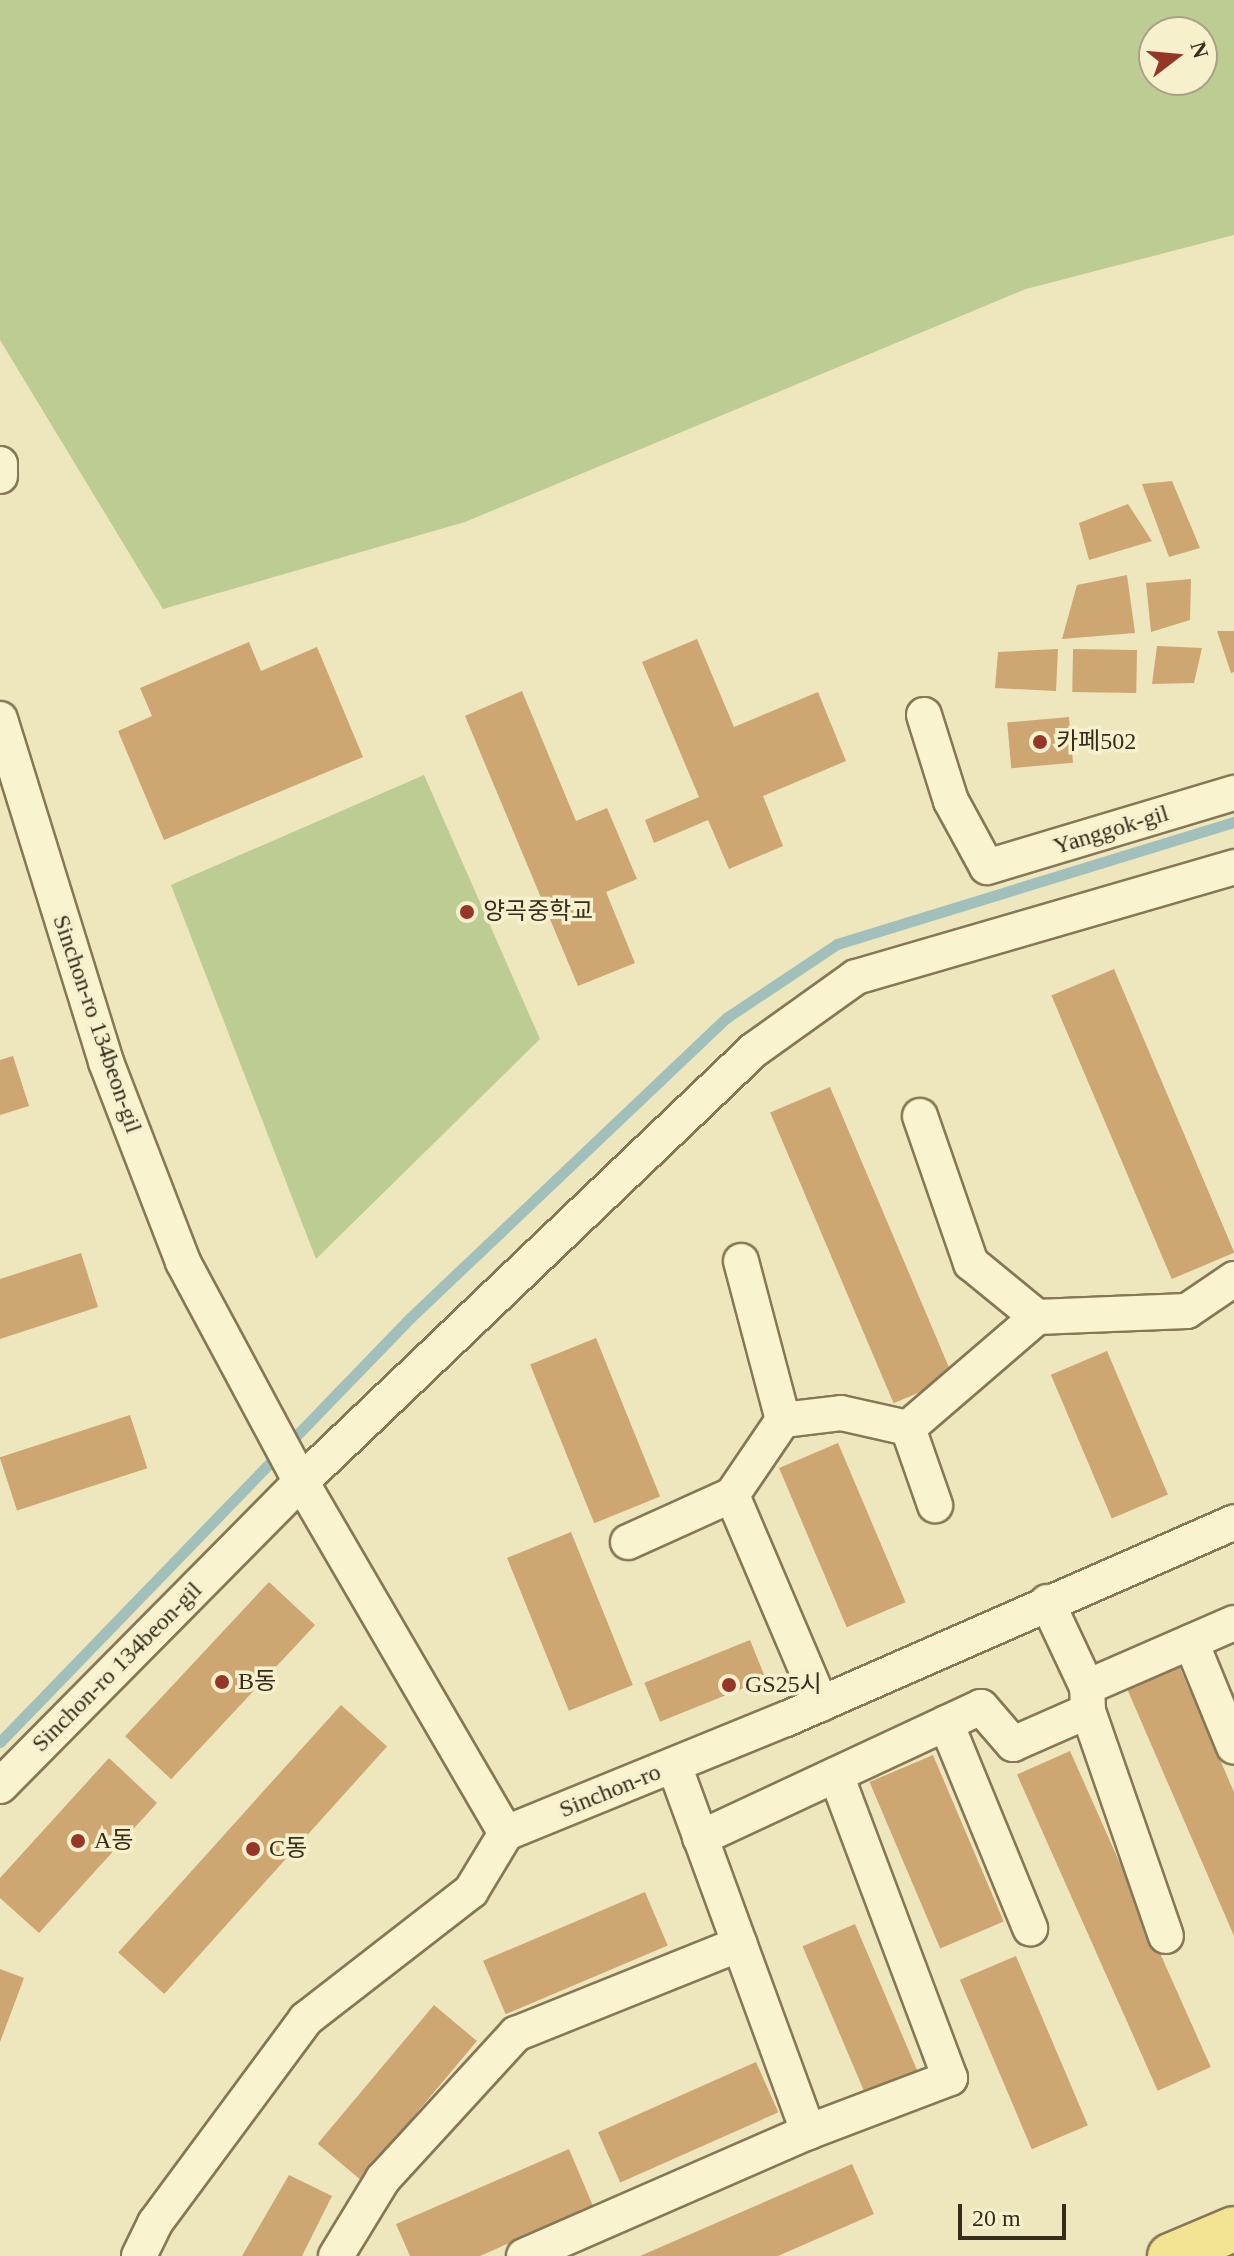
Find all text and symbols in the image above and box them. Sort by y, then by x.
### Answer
north arrow [1138,16,1218,96]
text: N [1185,39,1214,61]
place label: 카페502 [1056,728,1136,756]
marker: 카페502 [1031,733,1049,751]
street label: Yanggok-gil [1050,799,1172,861]
place label: 양곡중학교 [483,898,593,926]
marker: 양곡중학교 [458,903,476,921]
street label: Sinchon-ro 134beon-gil [46,911,148,1137]
street label: Sinchon-ro 134beon-gil [26,1576,208,1758]
place label: B동 [238,1668,276,1696]
place label: GS25시 [745,1671,822,1699]
marker: B동 [213,1673,231,1691]
marker: GS25시 [720,1676,738,1694]
street label: Sinchon-ro [555,1758,665,1824]
place label: A동 [94,1827,133,1855]
marker: A동 [69,1832,87,1850]
place label: C동 [269,1835,307,1863]
marker: C동 [244,1840,262,1858]
scale bar [962,2188,1070,2238]
text: 20 m [972,2205,1021,2231]

